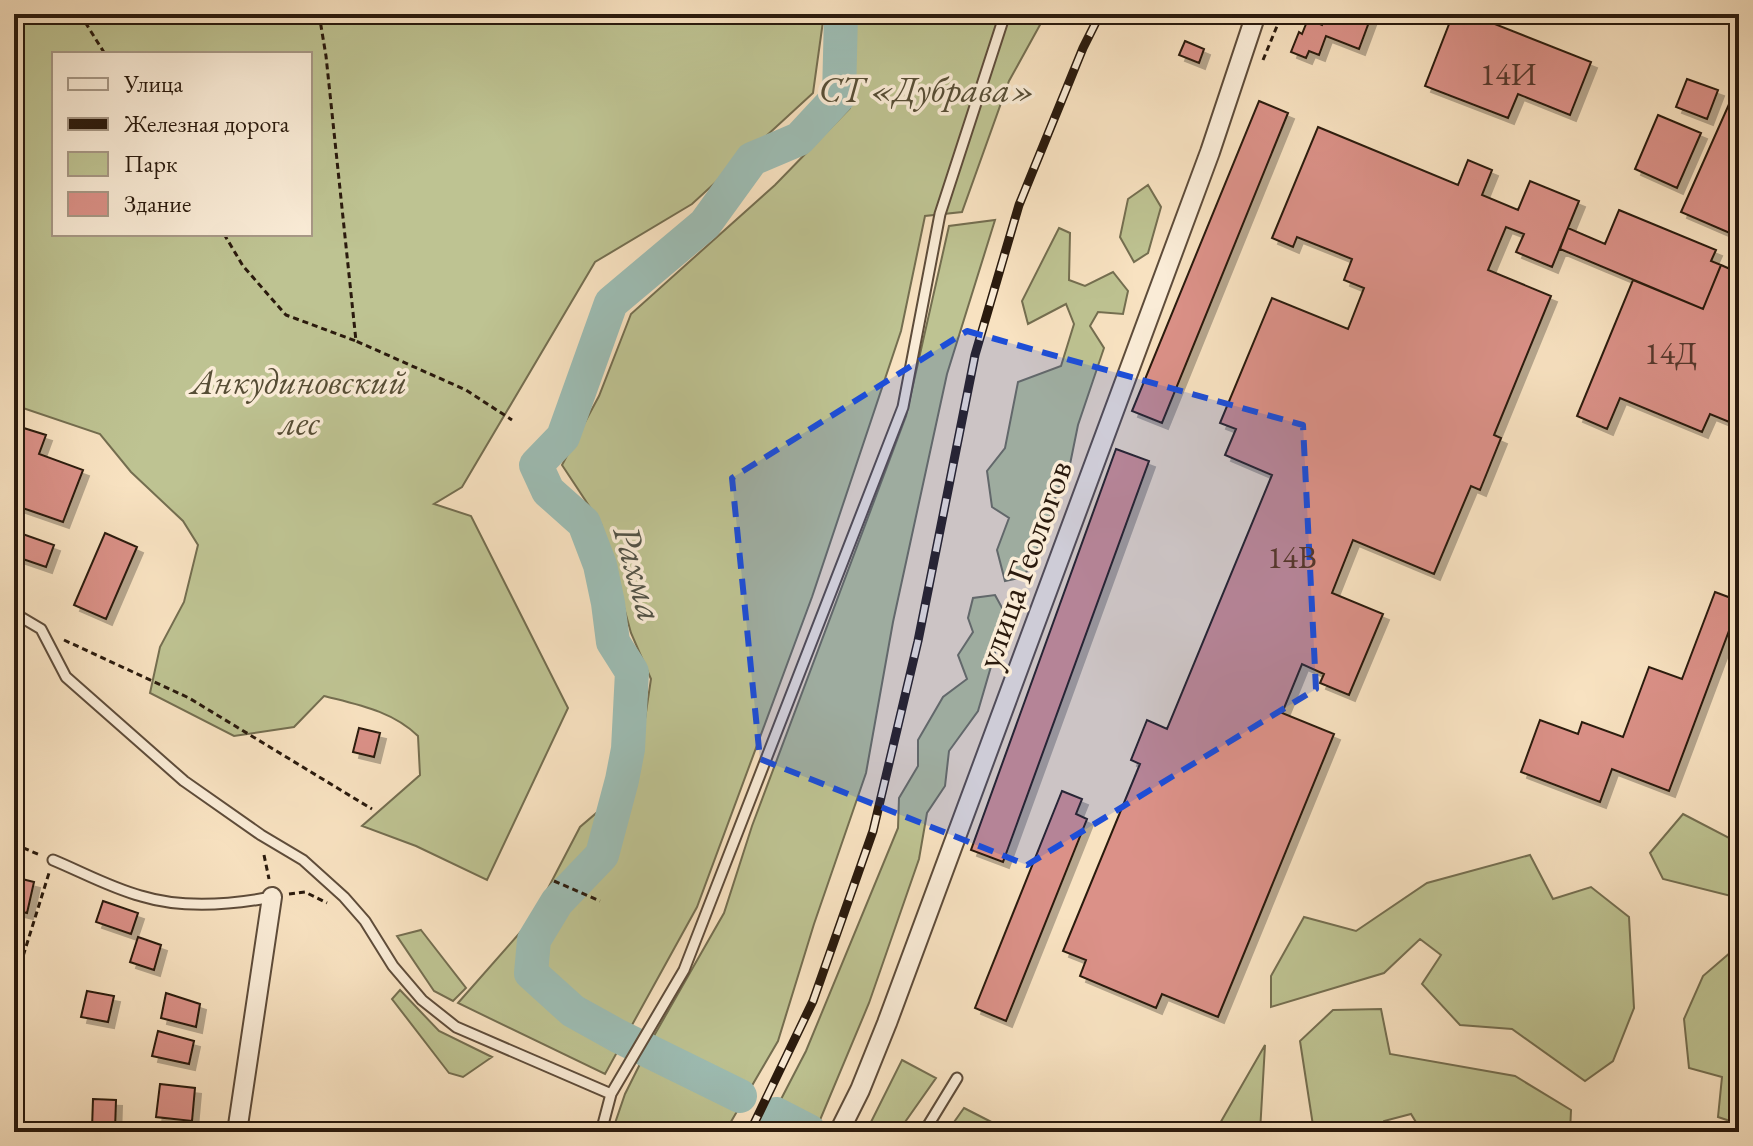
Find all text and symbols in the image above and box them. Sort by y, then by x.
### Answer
legend [52,52,312,236]
house number: 14И [1480,53,1537,95]
park label: СТ «Дубрава» [819,66,1035,113]
text: Улица [123,68,183,99]
text: Железная дорога [123,108,290,139]
text: Парк [124,148,178,179]
text: Здание [124,188,191,219]
house number: 14Д [1644,332,1698,374]
park label: Анкудиновский лес [188,358,407,446]
street label: улица Геологов [964,454,1083,675]
water label: Рахма [602,519,677,627]
house number: 14В [1267,536,1317,578]

